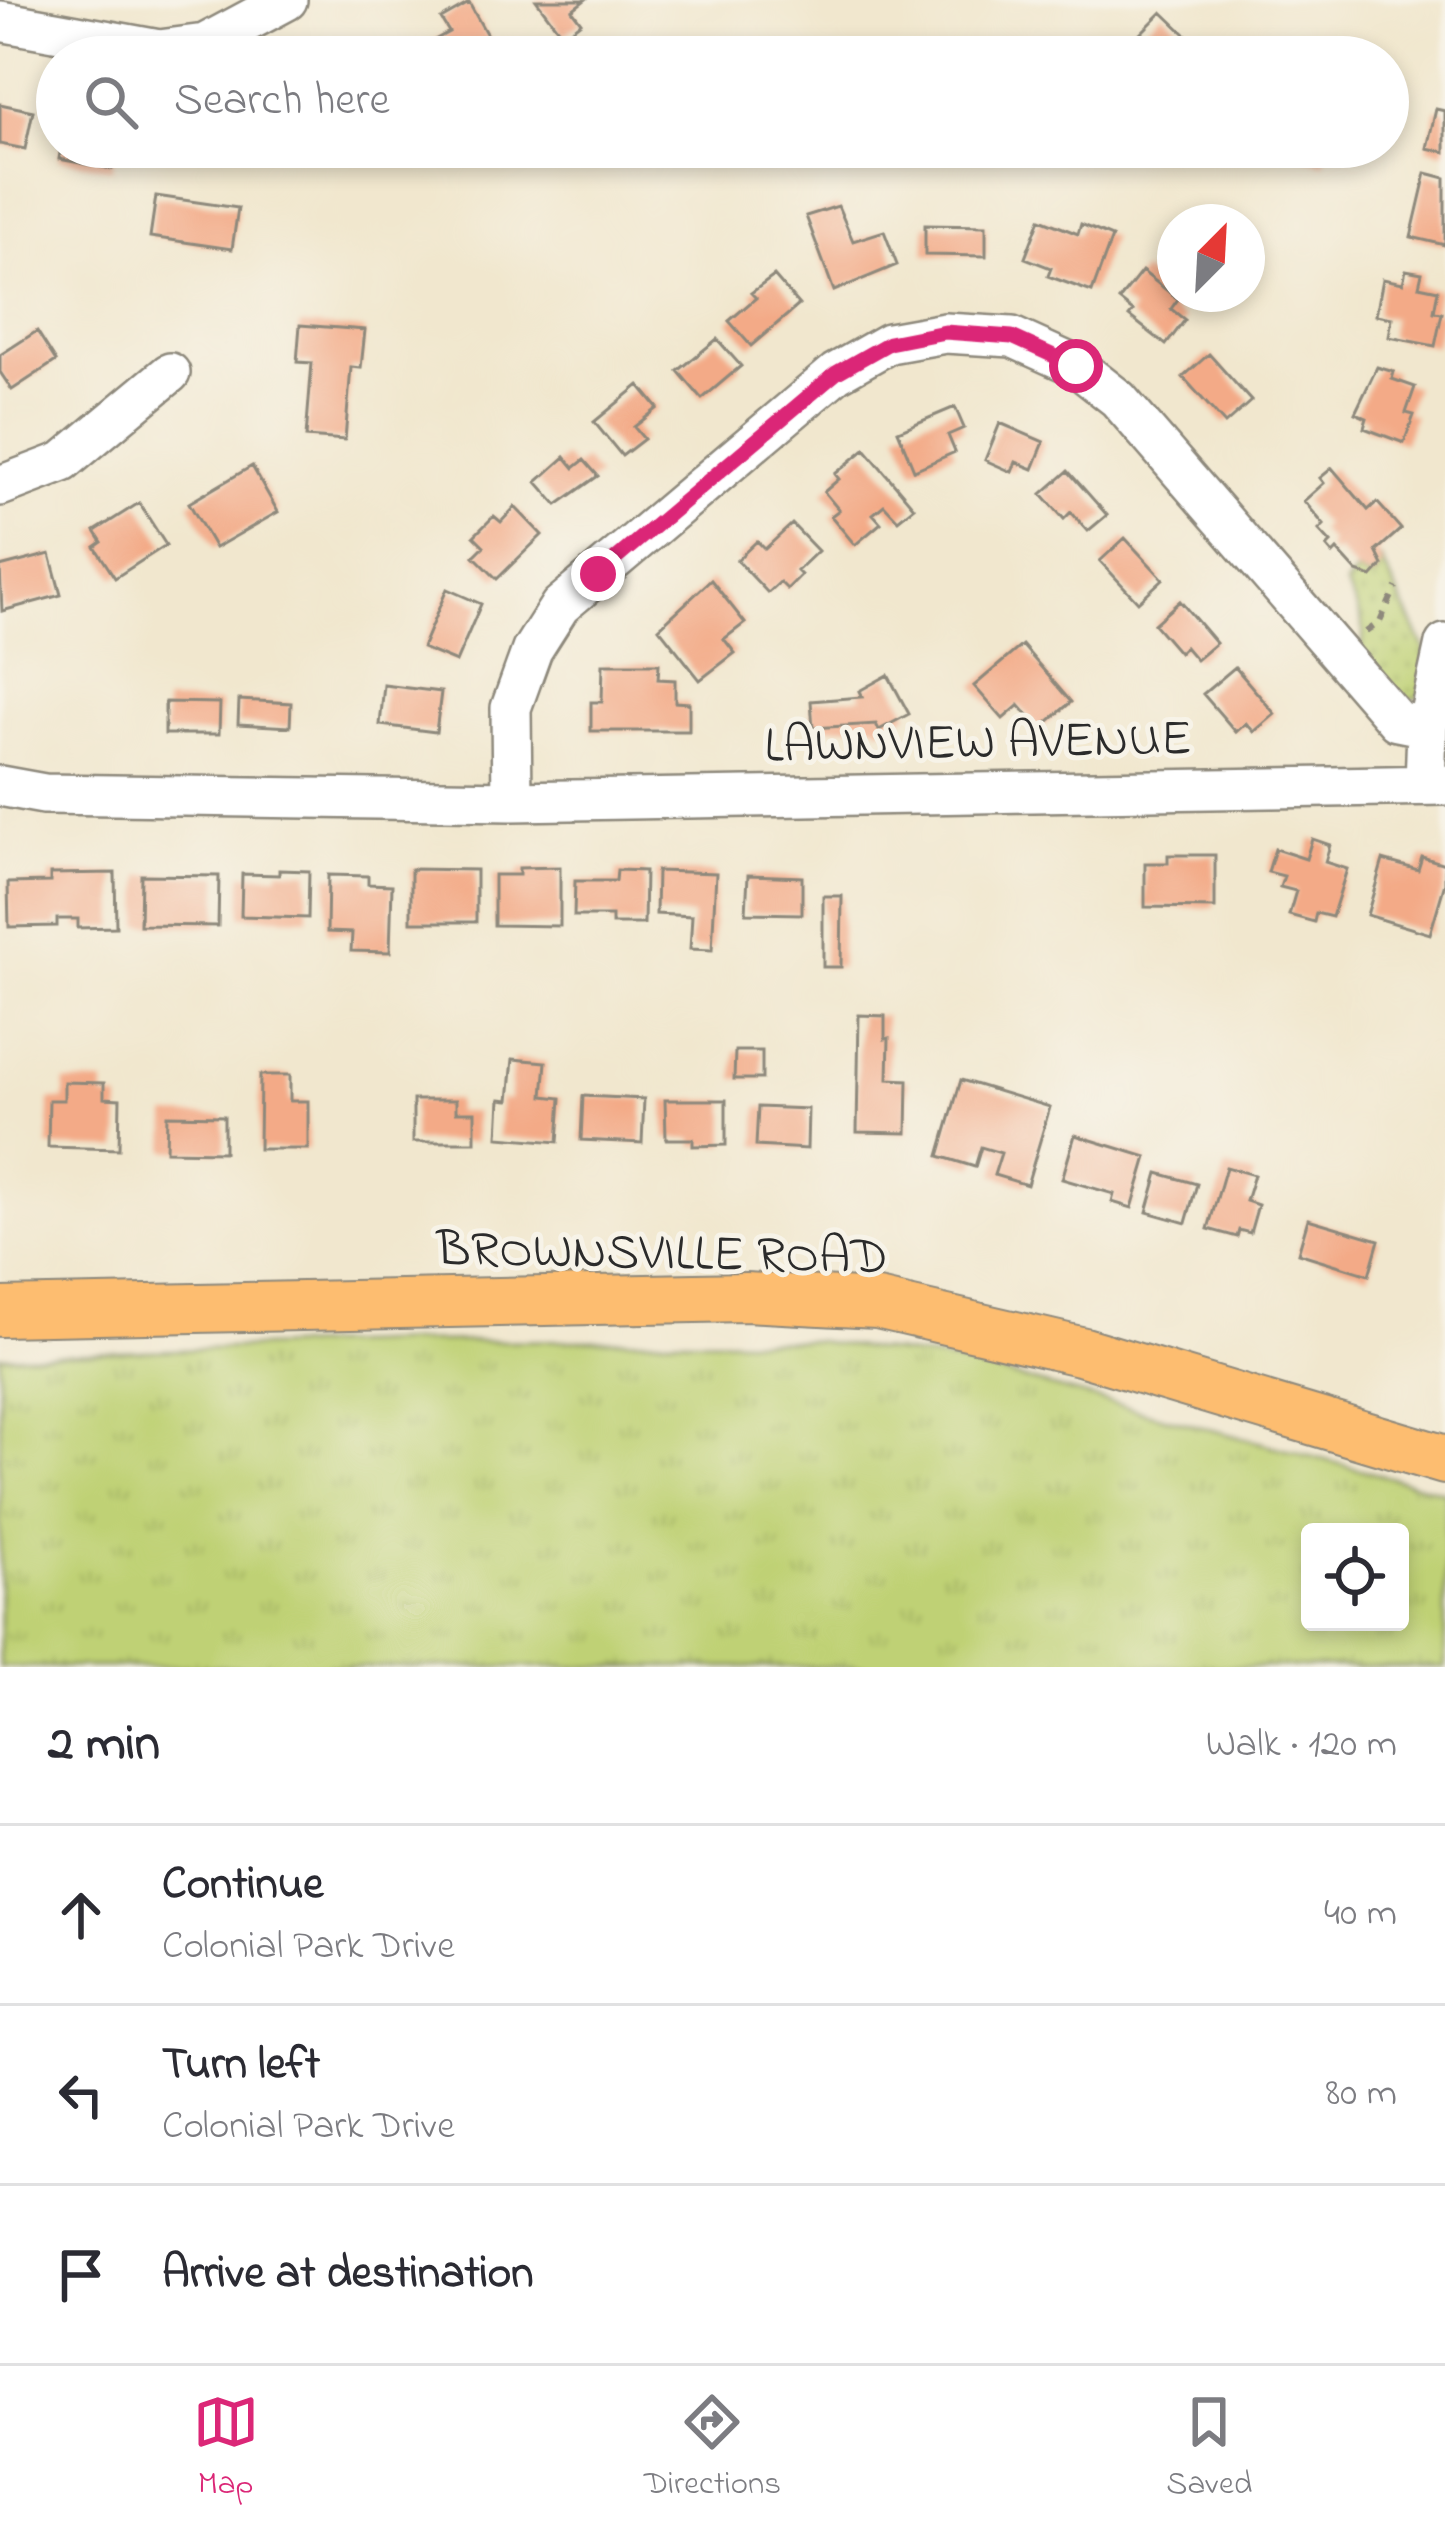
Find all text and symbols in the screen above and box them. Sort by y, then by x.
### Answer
search box [36,36,1409,168]
icon: search [78,69,144,135]
text: Search here [174,69,390,135]
north arrow [1157,204,1265,312]
route start [1049,339,1103,393]
route end [571,547,625,601]
street label: LAWNVIEW AVENUE [764,703,1192,786]
street label: BROWNSVILLE ROAD [433,1214,888,1297]
map controls [1301,1523,1409,1631]
button: locate [1301,1523,1409,1631]
text: 2 min [48,1708,160,1783]
text: Walk · 120 m [1206,1717,1397,1774]
text: Continue [162,1853,323,1919]
icon: ahead [48,1882,114,1948]
text: 40 m [1324,1886,1397,1943]
text: Colonial Park Drive [162,1919,455,1976]
text: Turn left [162,2033,320,2099]
icon: left [48,2062,114,2128]
text: 80 m [1326,2066,1397,2123]
text: Colonial Park Drive [162,2099,455,2156]
icon: arrive [48,2242,114,2308]
text: Arrive at destination [162,2242,533,2308]
tab: Map [193,2389,259,2509]
tab: Directions [644,2389,781,2509]
tab: Saved [1166,2389,1252,2509]

